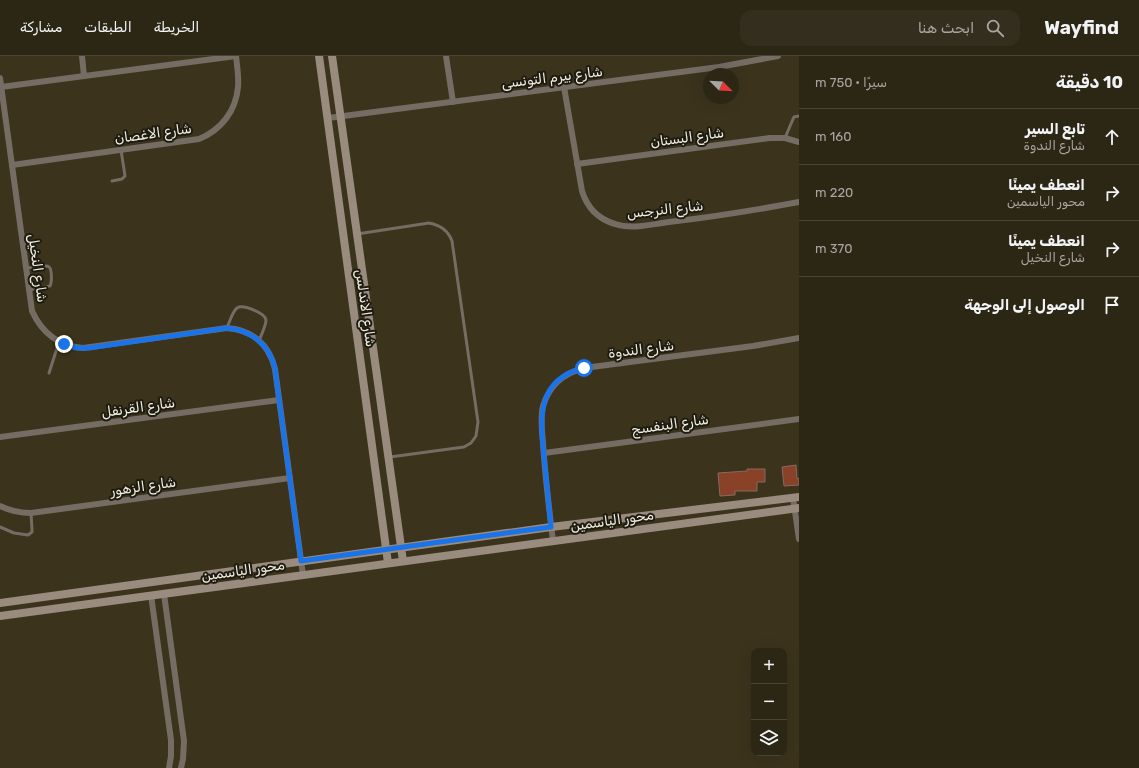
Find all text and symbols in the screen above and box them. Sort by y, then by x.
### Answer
search box [740,10,1020,46]
text: Wayfind [1044,16,1119,39]
icon: search [984,17,1006,39]
text: مشاركة [20,19,62,36]
text: الطبقات [84,19,132,36]
text: الخريطة [154,19,199,36]
text: ابحث هنا [918,19,974,37]
street label: شارع بيرم التونسى [501,63,604,94]
north arrow [703,68,739,104]
text: 10 دقيقة [1056,72,1123,92]
text: سيرًا · 750 m [815,75,887,90]
street label: شارع الاغصان [113,120,193,149]
text: تابع السير [1025,120,1085,138]
street label: شارع البستان [649,124,725,153]
icon: ahead [1101,126,1123,148]
text: 160 m [815,129,851,144]
text: شارع الندوة [1024,138,1085,153]
text: انعطف يمينًا [1008,176,1085,194]
icon: right [1101,182,1123,204]
text: 220 m [815,185,853,200]
text: محور الياسمين [1007,194,1085,209]
street label: شارع النرجس [626,197,705,224]
text: انعطف يمينًا [1008,232,1085,250]
street label: شارع النخيل [22,233,51,304]
icon: right [1101,238,1123,260]
text: 370 m [815,241,853,256]
text: شارع النخيل [1021,250,1085,265]
street label: شارع الاندلس [350,268,379,348]
icon: arrive [1101,294,1123,316]
text: الوصول إلى الوجهة [964,296,1085,314]
route end [55,335,73,353]
street label: شارع الندوة [607,337,675,364]
route start [575,359,593,377]
street label: شارع القرنفل [100,394,176,423]
street label: شارع البنفسج [630,411,710,440]
street label: شارع الزهور [108,473,177,502]
street label: محور الياسمين [569,506,655,535]
street label: محور الياسمين [200,556,286,585]
map controls [751,648,787,756]
button: + [751,648,787,684]
button: − [751,684,787,720]
button: layers [751,720,787,756]

